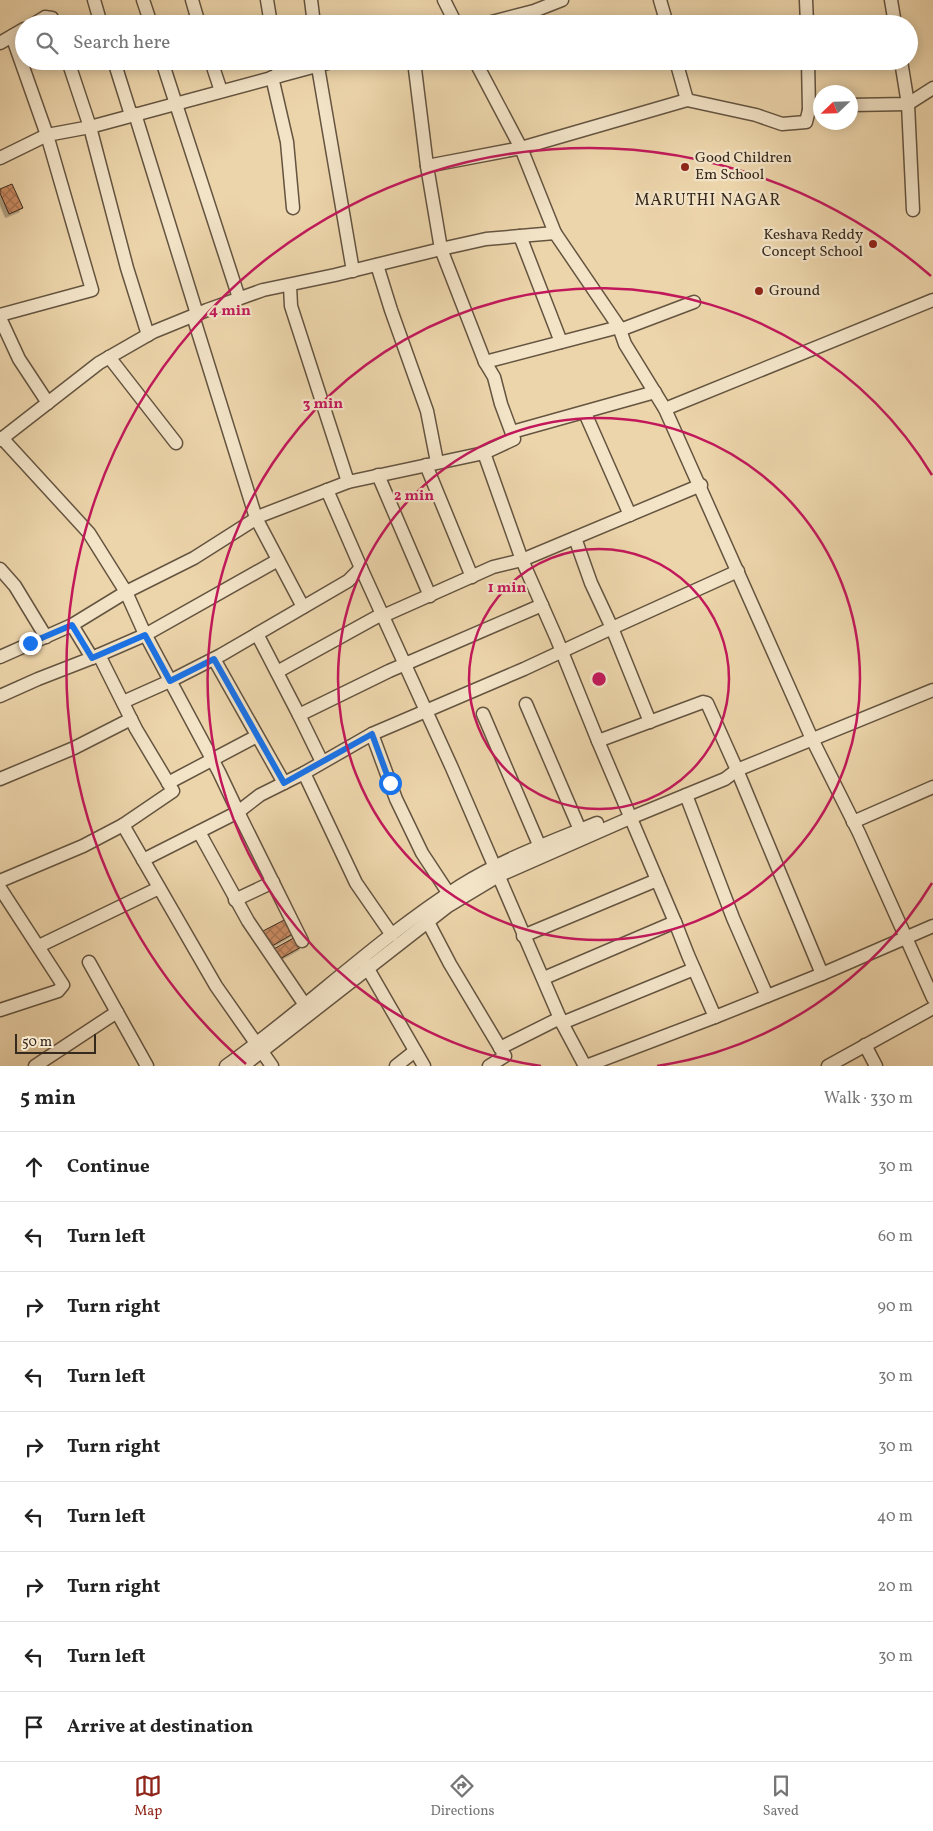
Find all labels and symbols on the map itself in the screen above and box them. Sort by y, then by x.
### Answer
north arrow [813,85,858,130]
place label: Good Children Em School [695,148,792,186]
marker: Good Children Em School [679,161,691,173]
district label: MARUTHI NAGAR [635,190,781,212]
place label: Keshava Reddy Concept School [762,225,863,263]
marker: Keshava Reddy Concept School [867,238,879,250]
place label: Ground [769,281,820,302]
marker: Ground [753,285,765,297]
text: 4 min [209,301,251,322]
text: 3 min [303,394,343,415]
text: 2 min [394,486,434,507]
text: 1 min [488,578,526,599]
route end [19,632,42,655]
centre of rings [590,670,608,688]
route start [379,772,402,795]
scale bar [15,1031,96,1054]

